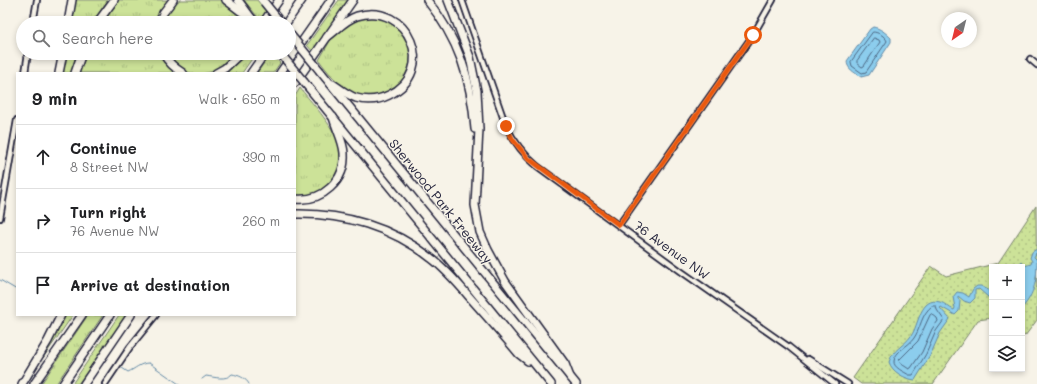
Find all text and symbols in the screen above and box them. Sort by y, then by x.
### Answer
north arrow [941,12,977,48]
search box [16,16,296,60]
route start [744,26,762,44]
icon: search [30,27,52,49]
text: Search here [62,28,153,48]
text: 9 min [32,87,77,109]
text: Walk · 650 m [198,90,280,107]
route end [497,117,515,135]
street label: Sherwood Park Freeway [386,135,497,267]
text: Continue [70,138,137,158]
icon: ahead [32,146,54,168]
text: 390 m [242,148,280,165]
text: 8 Street NW [70,158,149,175]
text: Turn right [70,202,147,222]
icon: right [32,210,54,232]
text: 260 m [242,212,280,229]
street label: 76 Avenue NW [631,216,713,283]
text: 76 Avenue NW [70,222,159,239]
map controls [989,264,1025,372]
button: + [989,264,1025,300]
icon: arrive [32,274,54,296]
text: Arrive at destination [70,275,230,295]
button: − [989,300,1025,336]
button: layers [989,336,1025,372]

